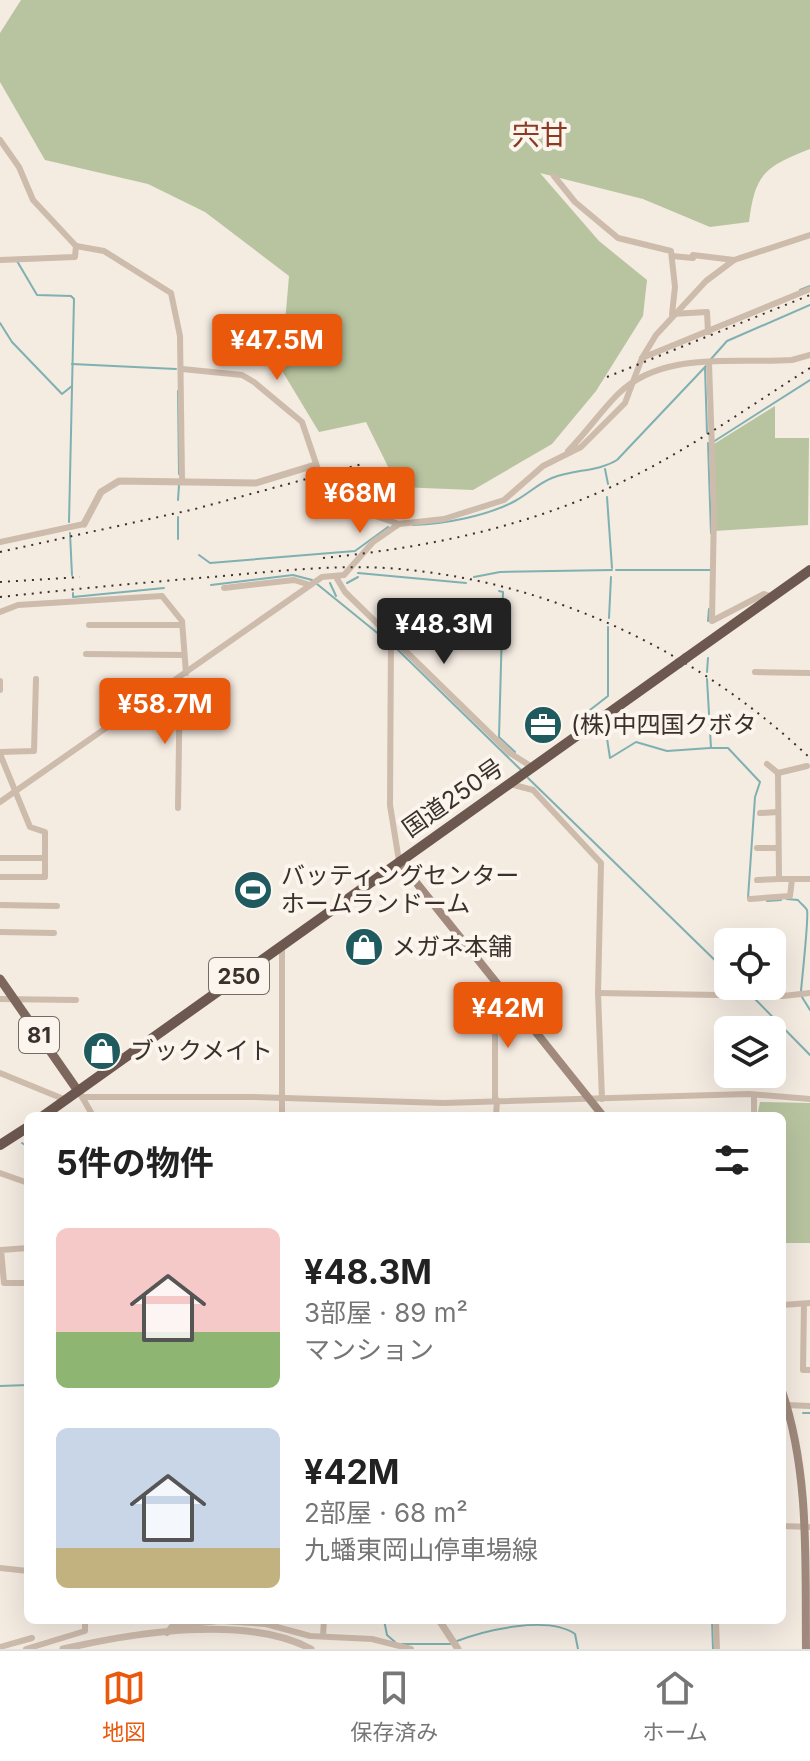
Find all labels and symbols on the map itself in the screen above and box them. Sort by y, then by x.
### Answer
district label: 宍甘 [512,118,568,152]
pin: ¥47.5M [212,314,342,382]
pin: ¥68M [313,467,407,535]
pin: ¥48.3M [379,598,509,666]
pin: ¥58.7M [100,678,230,746]
office icon: (株)中四国クボタ [522,704,564,746]
place label: (株)中四国クボタ [571,710,757,739]
street label: 国道250号 [397,752,509,843]
place label: バッティングセンター ホームランドーム [281,861,520,918]
sports icon: バッティングセンター ホームランドーム [232,869,274,911]
shop icon: メガネ本舗 [343,926,385,968]
place label: メガネ本舗 [392,932,512,961]
road number: 250 [209,958,269,994]
pin: ¥42M [461,982,555,1050]
road number: 81 [19,1017,59,1053]
shop icon: ブックメイト [81,1030,123,1072]
place label: ブックメイト [130,1036,273,1065]

